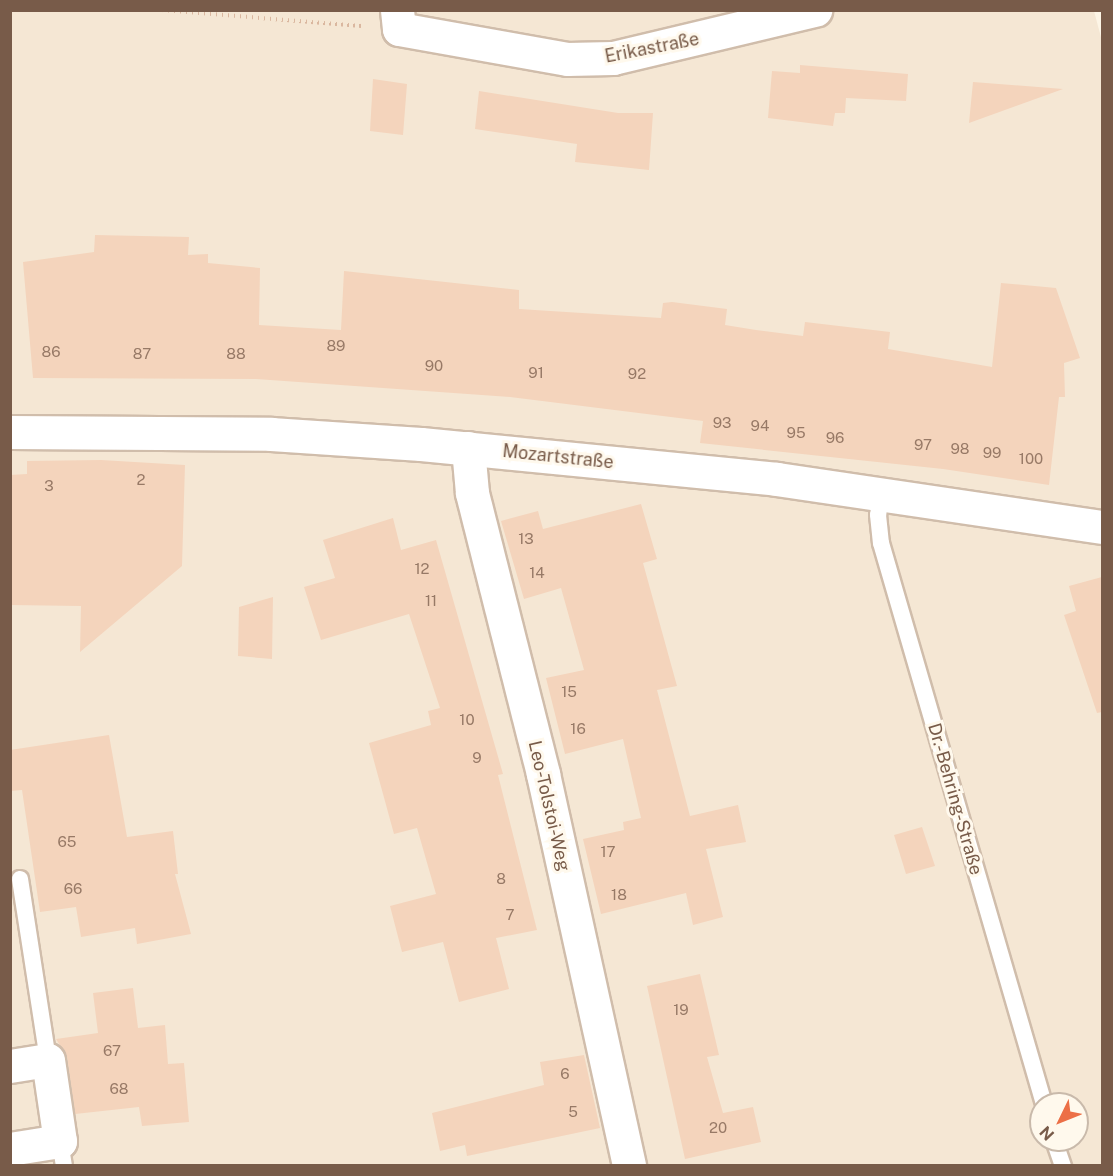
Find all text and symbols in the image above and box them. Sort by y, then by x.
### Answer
street label: Erikastraße [603,28,701,68]
house number: 89 [327,337,345,355]
house number: 86 [42,343,60,361]
house number: 87 [133,345,151,363]
house number: 88 [226,345,246,363]
house number: 90 [425,357,443,375]
house number: 91 [528,364,544,382]
house number: 92 [628,365,646,383]
house number: 93 [713,414,731,432]
house number: 94 [751,417,769,435]
house number: 95 [787,424,805,442]
house number: 96 [826,429,844,447]
house number: 97 [914,436,932,454]
street label: Mozartstraße [501,440,615,474]
house number: 98 [951,440,969,458]
house number: 99 [983,444,1001,462]
house number: 100 [1019,450,1043,468]
house number: 2 [137,471,145,489]
house number: 3 [44,477,54,495]
house number: 13 [518,530,534,548]
house number: 12 [414,560,430,578]
house number: 14 [529,564,545,582]
house number: 11 [425,592,437,610]
house number: 15 [561,683,577,701]
house number: 10 [459,711,475,729]
house number: 16 [570,720,586,738]
street label: Dr.-Behring-Straße [923,721,987,877]
street label: Leo-Tolstoi-Weg [523,739,575,873]
house number: 9 [472,749,482,767]
house number: 65 [58,833,76,851]
house number: 17 [600,843,616,861]
house number: 8 [496,870,506,888]
house number: 66 [64,880,82,898]
house number: 18 [611,886,627,904]
house number: 7 [505,906,515,924]
house number: 19 [673,1001,689,1019]
house number: 67 [103,1042,121,1060]
house number: 6 [560,1065,570,1083]
house number: 68 [110,1080,128,1098]
north arrow [1029,1092,1089,1152]
house number: 5 [568,1103,578,1121]
house number: 20 [709,1119,727,1137]
text: N [1036,1122,1058,1144]

